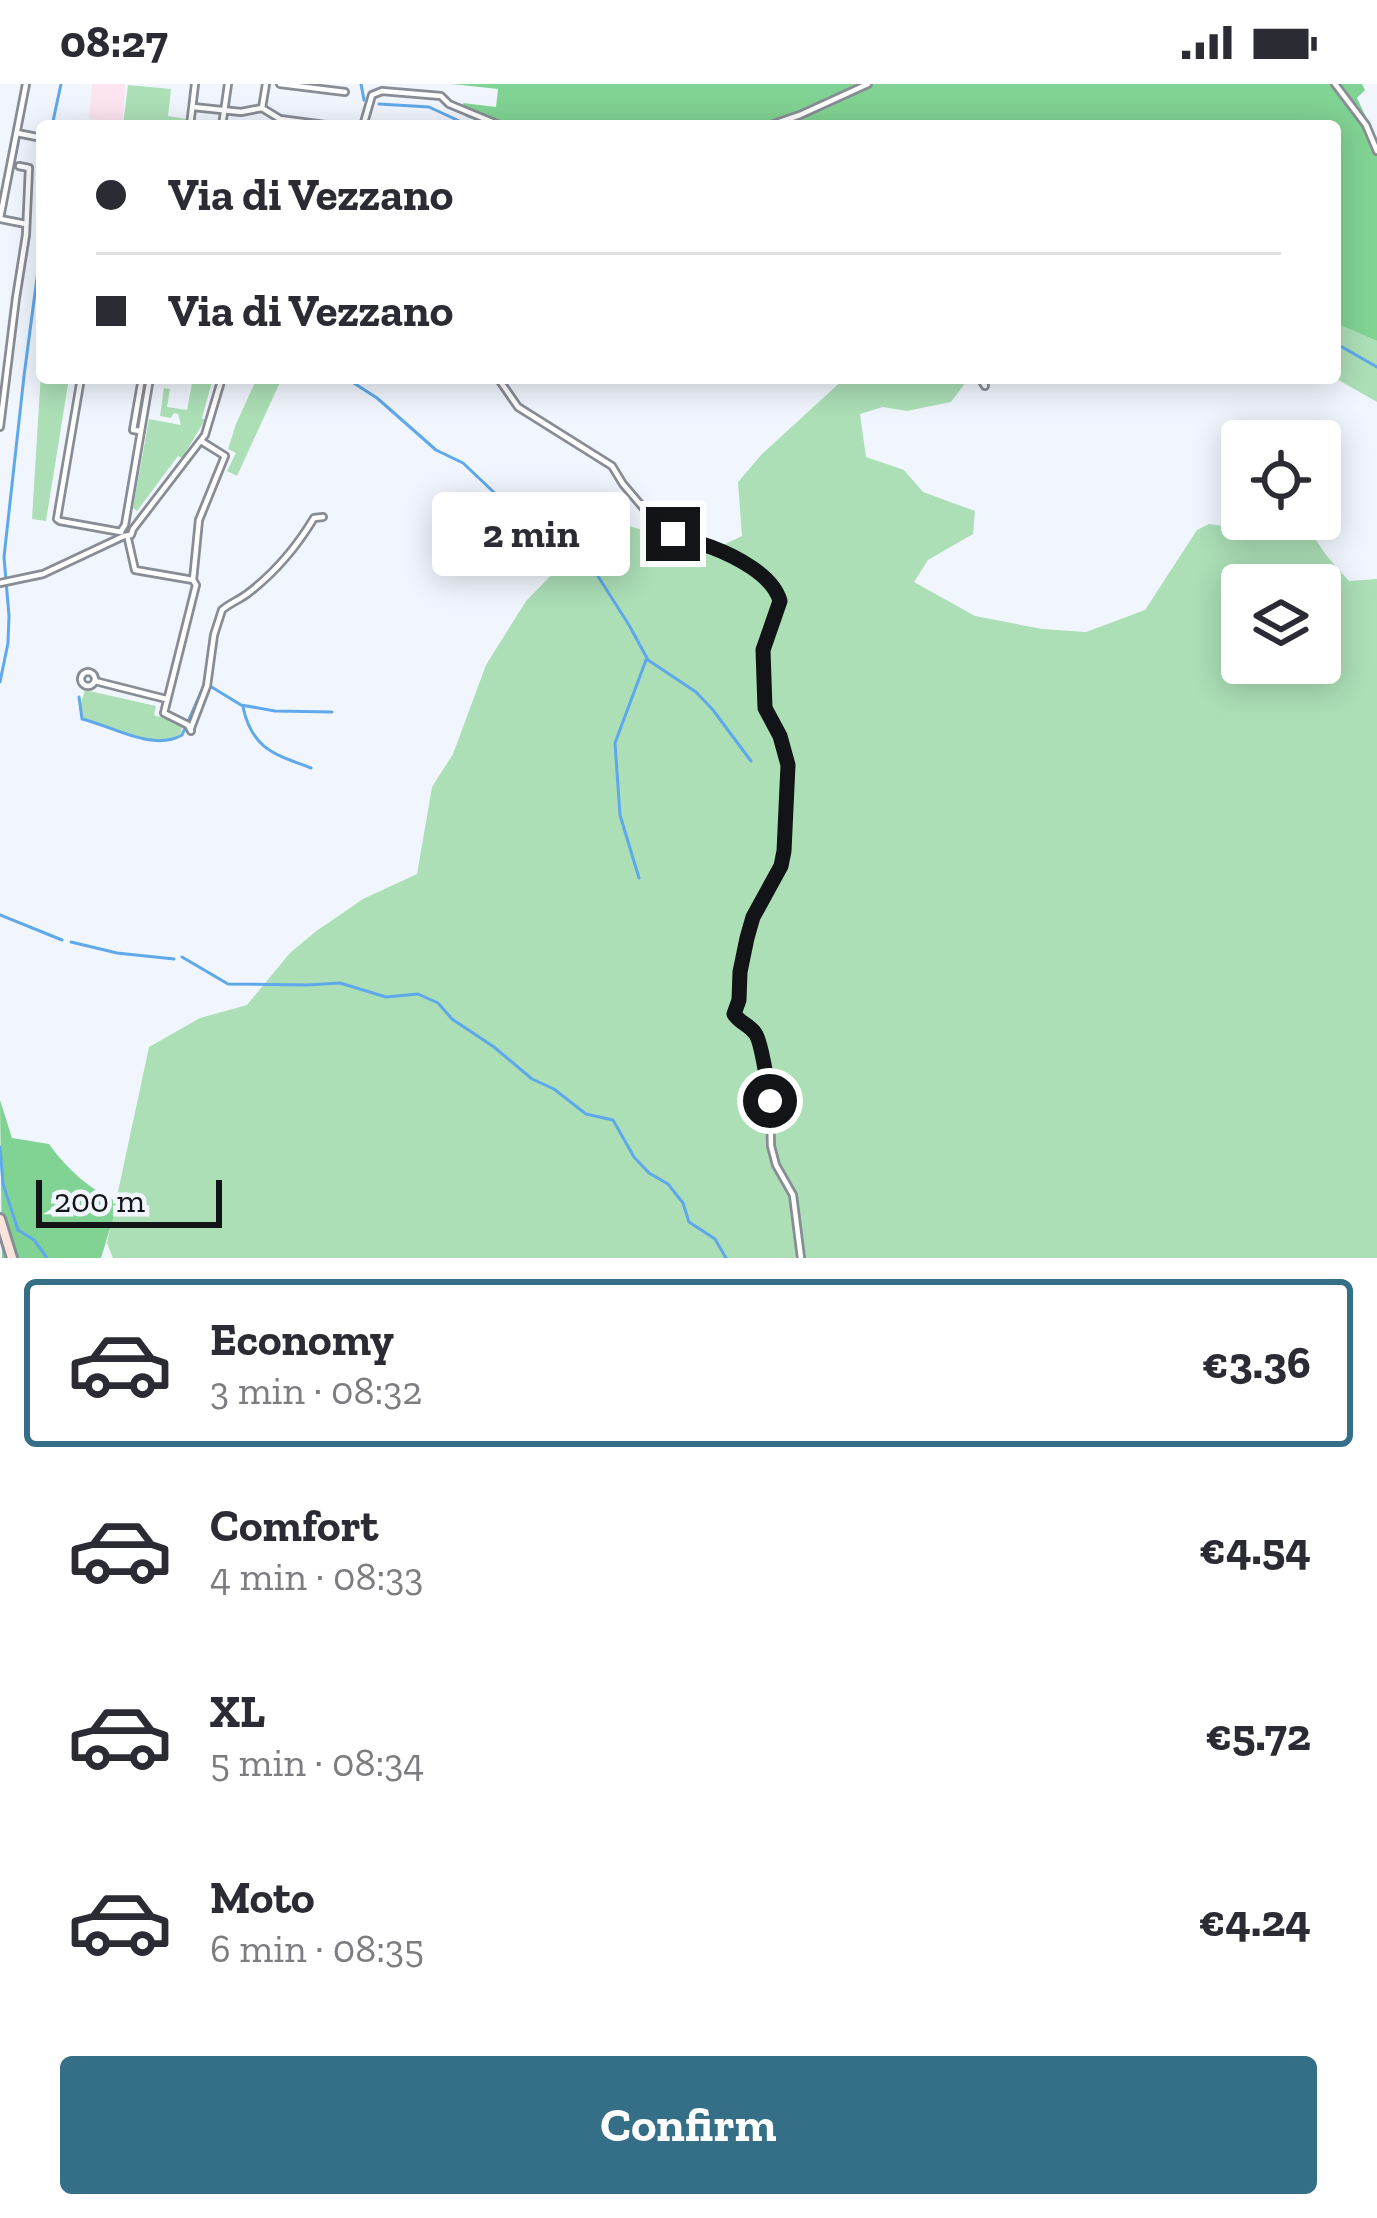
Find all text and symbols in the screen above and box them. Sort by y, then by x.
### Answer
text: 08:27 [60,15,168,69]
text: Via di Vezzano [168,168,453,222]
text: Via di Vezzano [168,284,453,338]
map controls [1221,420,1341,684]
button: locate [1221,420,1341,540]
callout: 2 min [433,492,631,576]
route end [646,507,700,561]
text: 2 min [482,510,580,557]
button: layers [1221,564,1341,684]
route start [743,1074,797,1128]
scale bar [36,1174,222,1227]
text: 200 m [54,1181,145,1220]
icon: car [66,1309,174,1417]
text: Economy [210,1313,394,1367]
text: €3.36 [1202,1336,1311,1390]
text: 3 min · 08:32 [210,1367,422,1414]
icon: car [66,1495,174,1603]
text: Comfort [210,1499,378,1553]
text: €4.54 [1199,1522,1311,1576]
text: 4 min · 08:33 [210,1553,423,1600]
icon: car [66,1681,174,1789]
text: XL [210,1685,265,1739]
text: €5.72 [1205,1708,1311,1762]
text: 5 min · 08:34 [210,1739,424,1786]
icon: car [66,1867,174,1975]
text: Moto [210,1871,315,1925]
text: €4.24 [1199,1894,1311,1948]
text: 6 min · 08:35 [210,1925,424,1972]
button: Confirm [60,2056,1317,2194]

